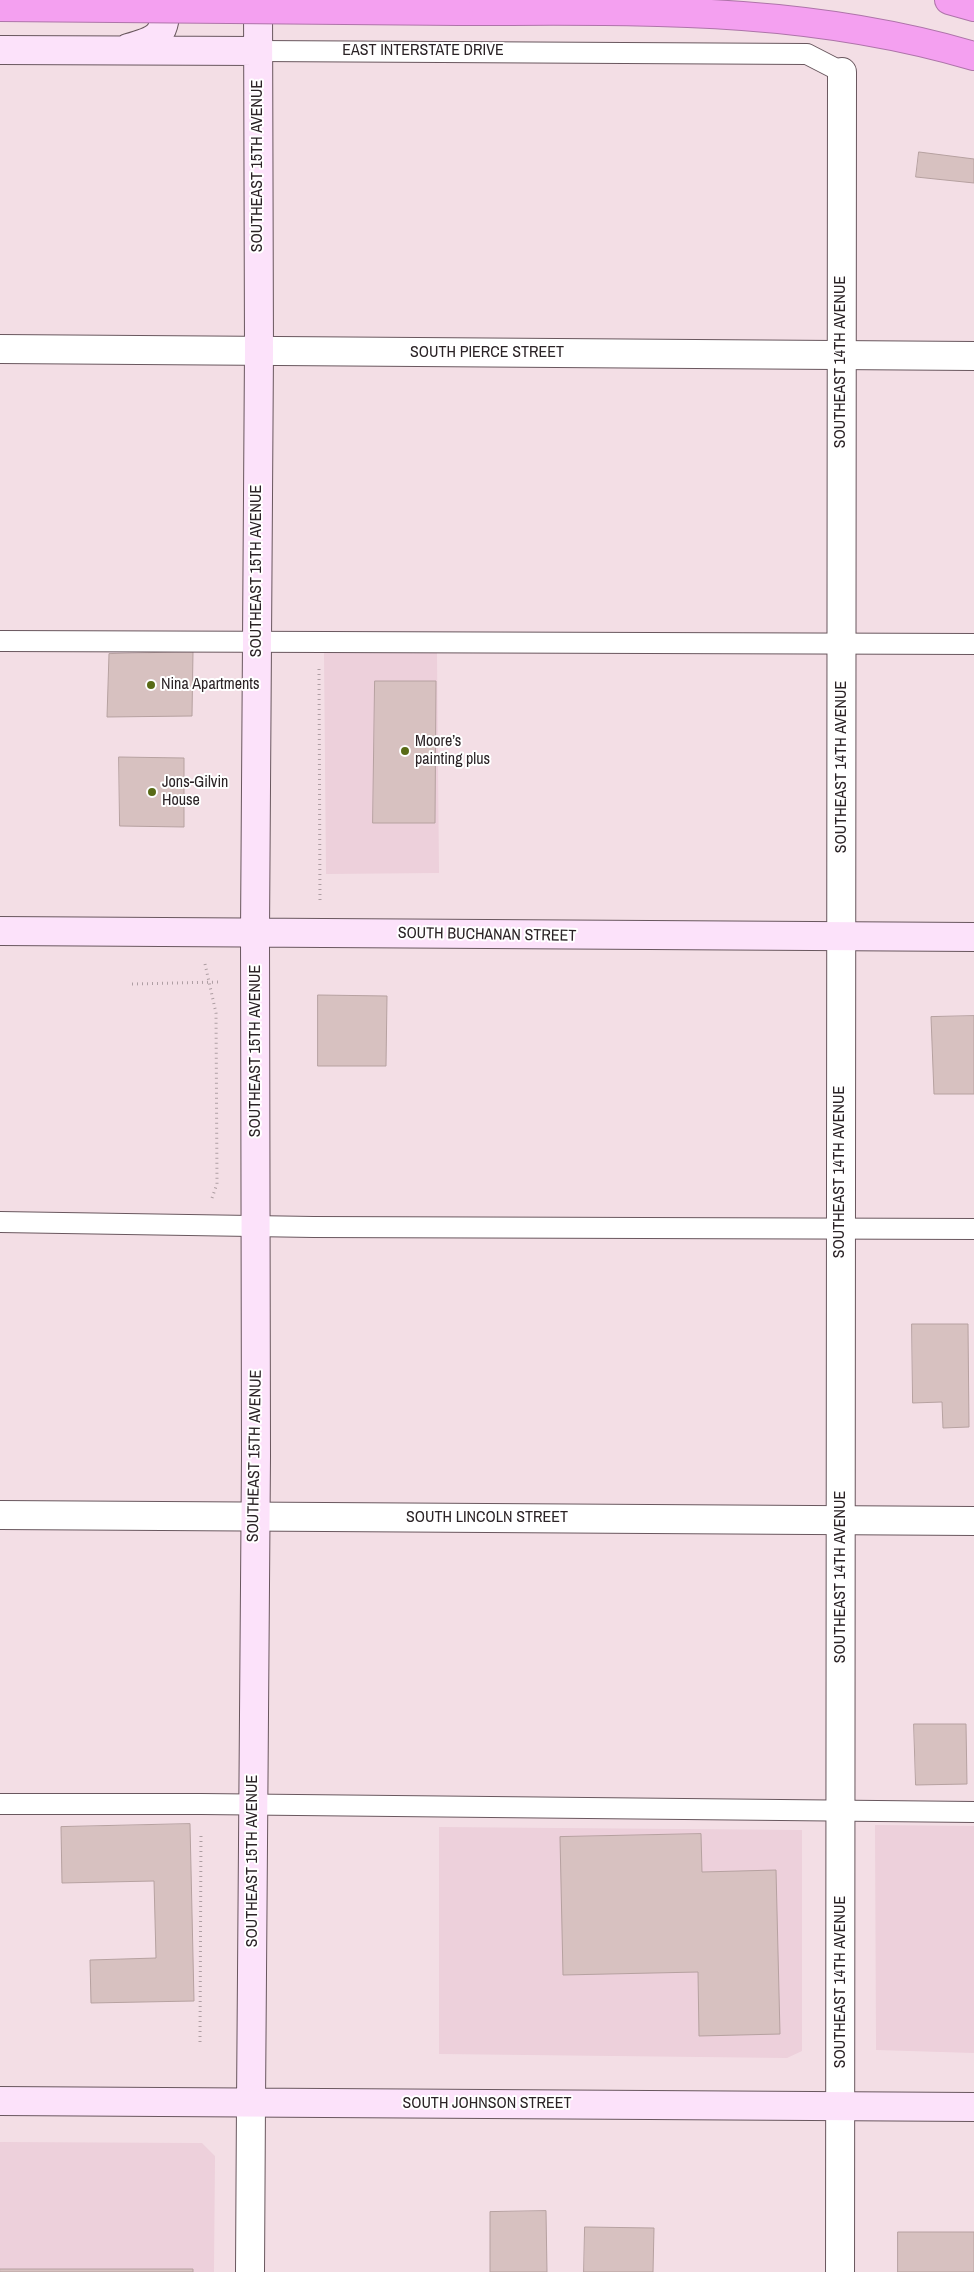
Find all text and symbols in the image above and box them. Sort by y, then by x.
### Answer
street label: EAST INTERSTATE DRIVE [342,41,504,61]
street label: SOUTHEAST 15TH AVENUE [248,80,268,252]
street label: SOUTHEAST 14TH AVENUE [831,276,851,448]
street label: SOUTH PIERCE STREET [410,343,564,363]
street label: SOUTHEAST 15TH AVENUE [247,485,267,657]
place label: Nina Apartments [161,675,259,695]
marker: Nina Apartments [145,679,157,691]
street label: SOUTHEAST 14TH AVENUE [832,681,852,853]
place label: Moore’s painting plus [415,732,490,770]
marker: Moore’s painting plus [399,745,411,757]
place label: Jons-Gilvin House [162,773,228,811]
marker: Jons-Gilvin House [146,786,158,798]
street label: SOUTH BUCHANAN STREET [398,924,576,946]
street label: SOUTHEAST 15TH AVENUE [246,965,266,1137]
street label: SOUTHEAST 14TH AVENUE [830,1086,850,1258]
street label: SOUTHEAST 15TH AVENUE [244,1370,266,1542]
street label: SOUTHEAST 14TH AVENUE [831,1491,851,1663]
street label: SOUTH LINCOLN STREET [406,1508,568,1528]
street label: SOUTHEAST 15TH AVENUE [243,1775,263,1947]
street label: SOUTHEAST 14TH AVENUE [831,1896,851,2068]
street label: SOUTH JOHNSON STREET [402,2094,572,2114]

